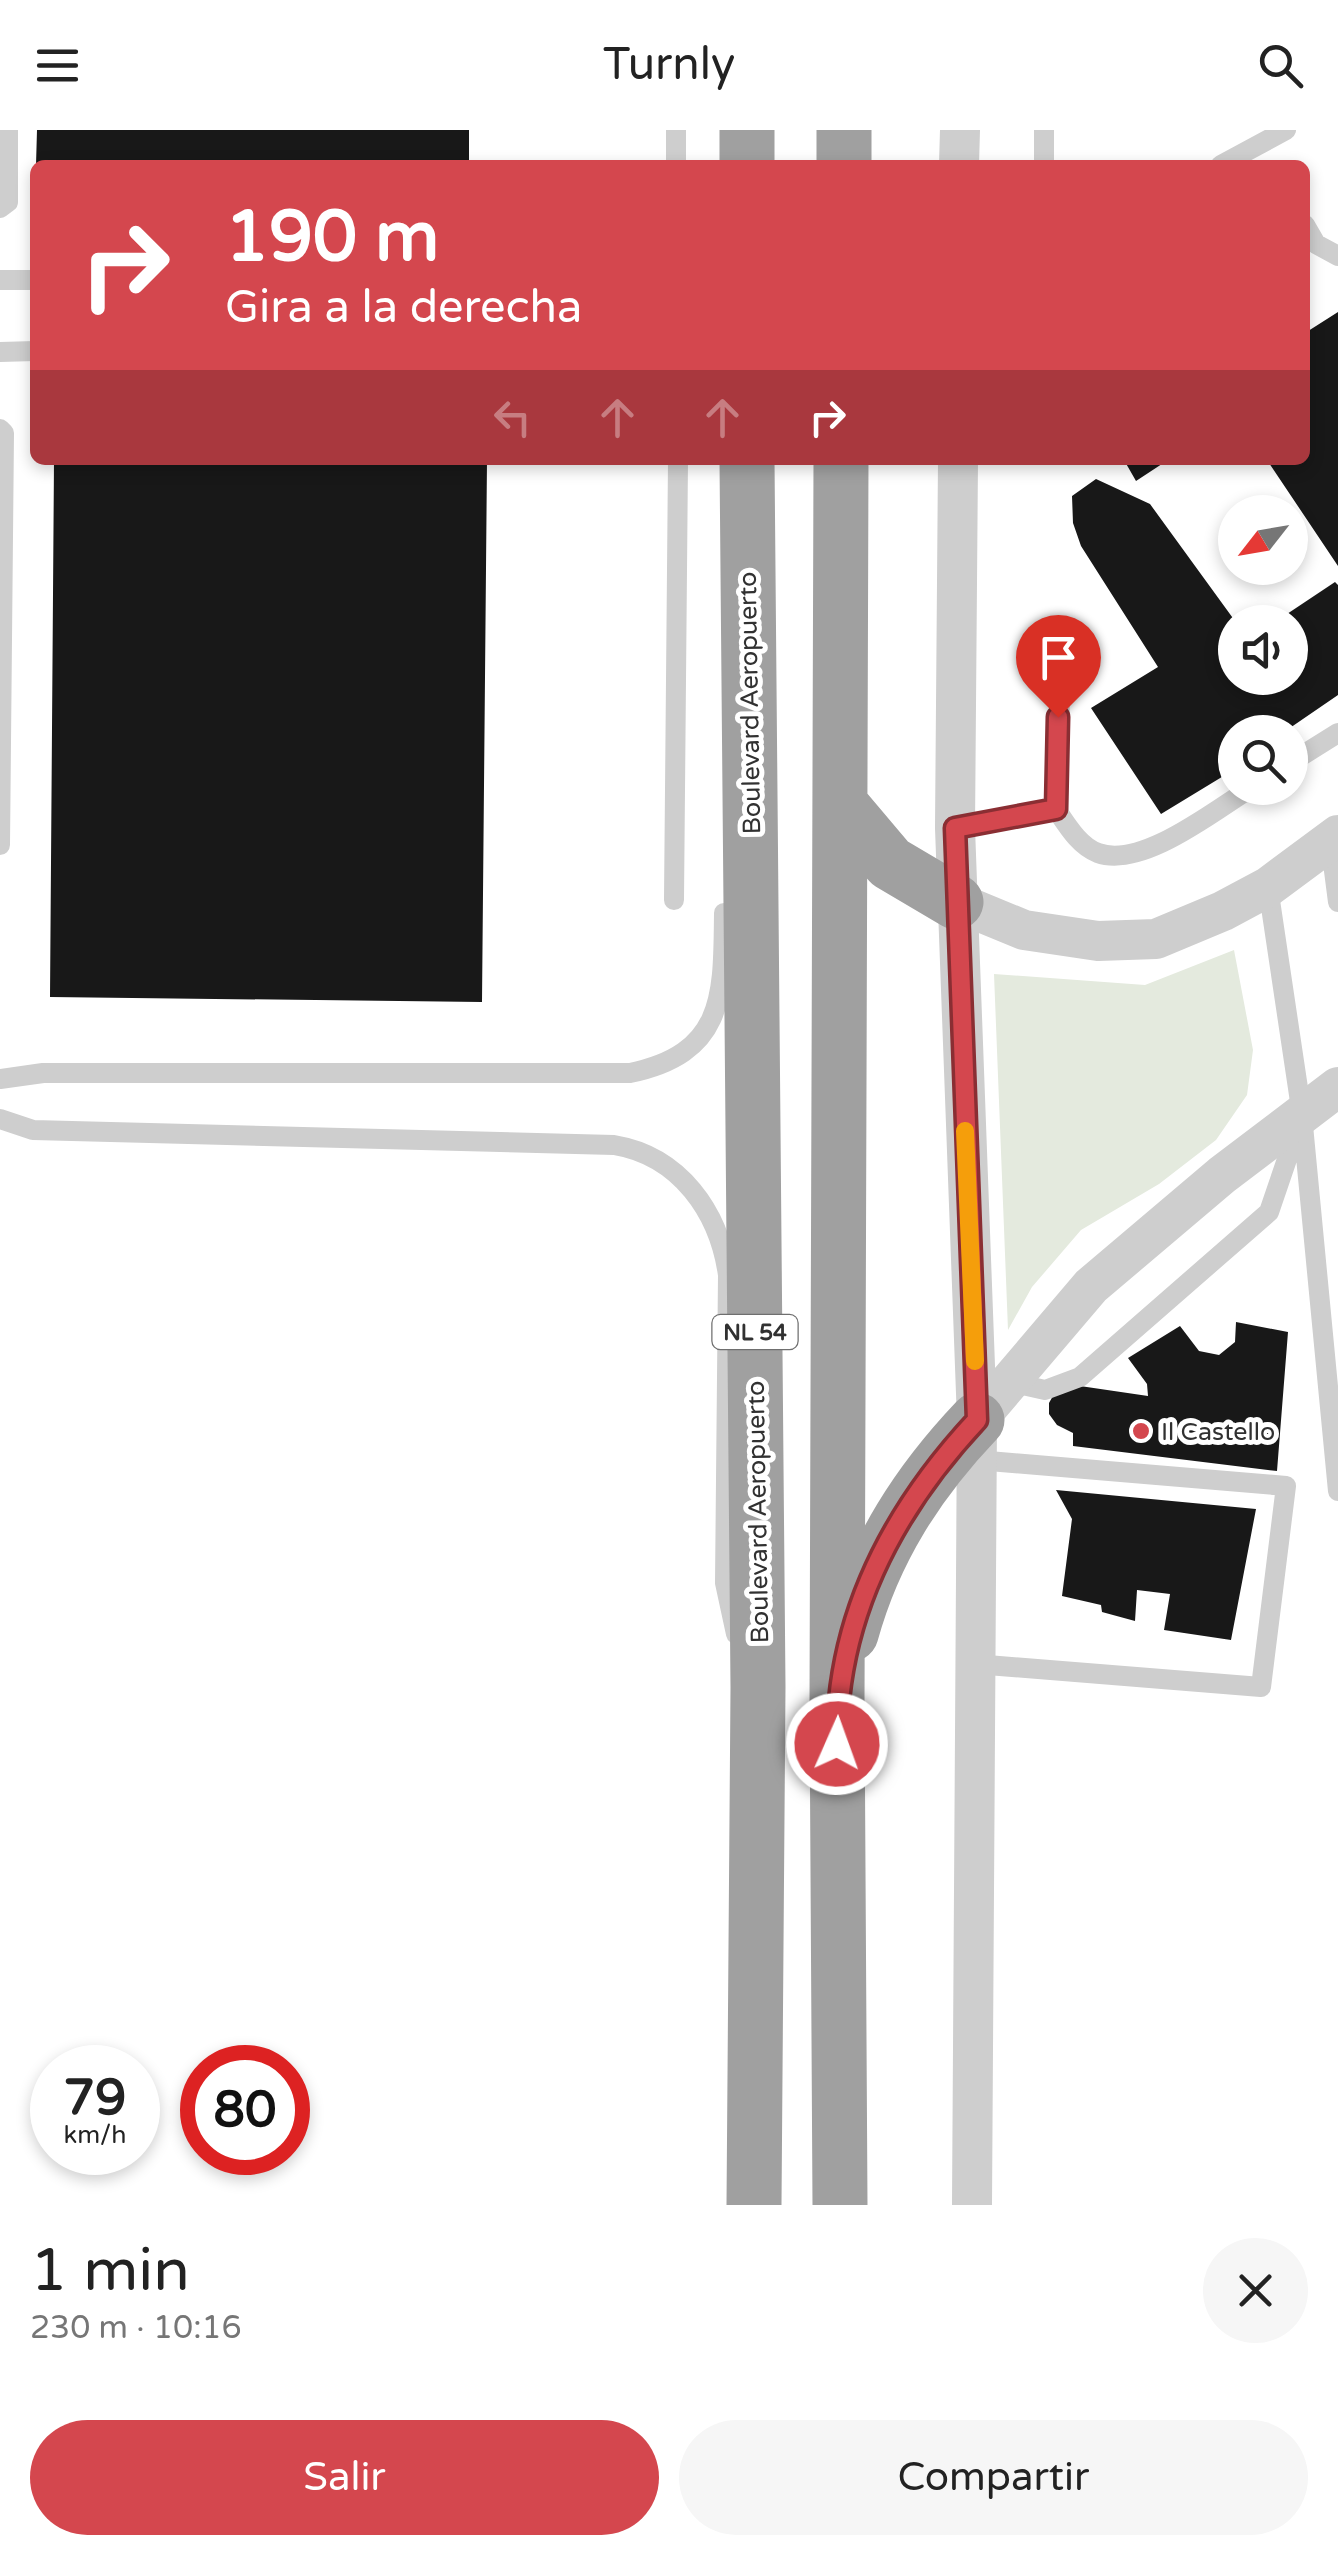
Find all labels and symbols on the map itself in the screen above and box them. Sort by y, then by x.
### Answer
north arrow [1218,495,1308,585]
street label: Boulevard Aeropuerto [733,571,767,835]
pin [1016,615,1101,718]
road number: NL 54 [712,1315,798,1349]
street label: Boulevard Aeropuerto [741,1380,775,1644]
place label: Il Castello [1161,1417,1275,1447]
marker: Il Castello [1130,1420,1152,1442]
position arrow [785,1692,889,1796]
speed limit sign: 80 [180,2045,310,2175]

